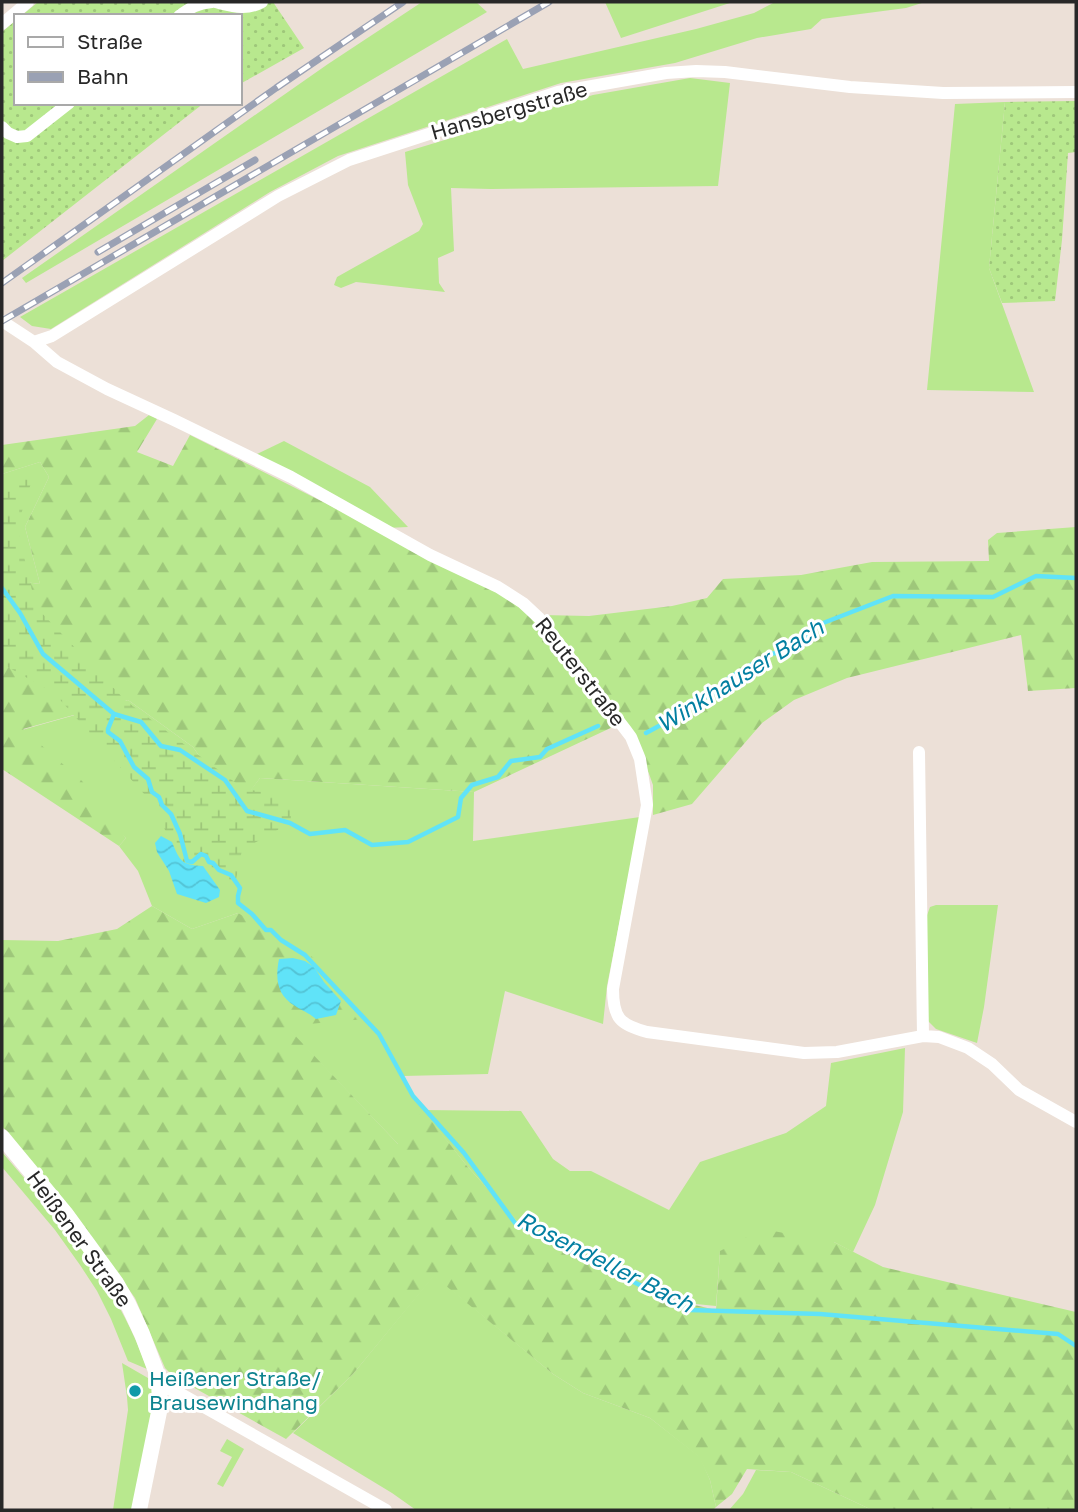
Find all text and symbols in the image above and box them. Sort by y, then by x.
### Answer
legend [14,14,242,105]
text: Straße [77,28,143,54]
text: Bahn [77,63,129,89]
street label: Hansbergstraße [427,75,590,145]
street label: Reuterstraße [530,612,632,731]
water label: Winkhauser Bach [651,612,829,738]
street label: Heißener Straße [22,1165,138,1312]
water label: Rosendeller Bach [513,1205,699,1318]
place label: Heißener Straße/ Brausewindhang [149,1365,321,1415]
marker: Heißener Straße/ Brausewindhang [127,1383,143,1399]

